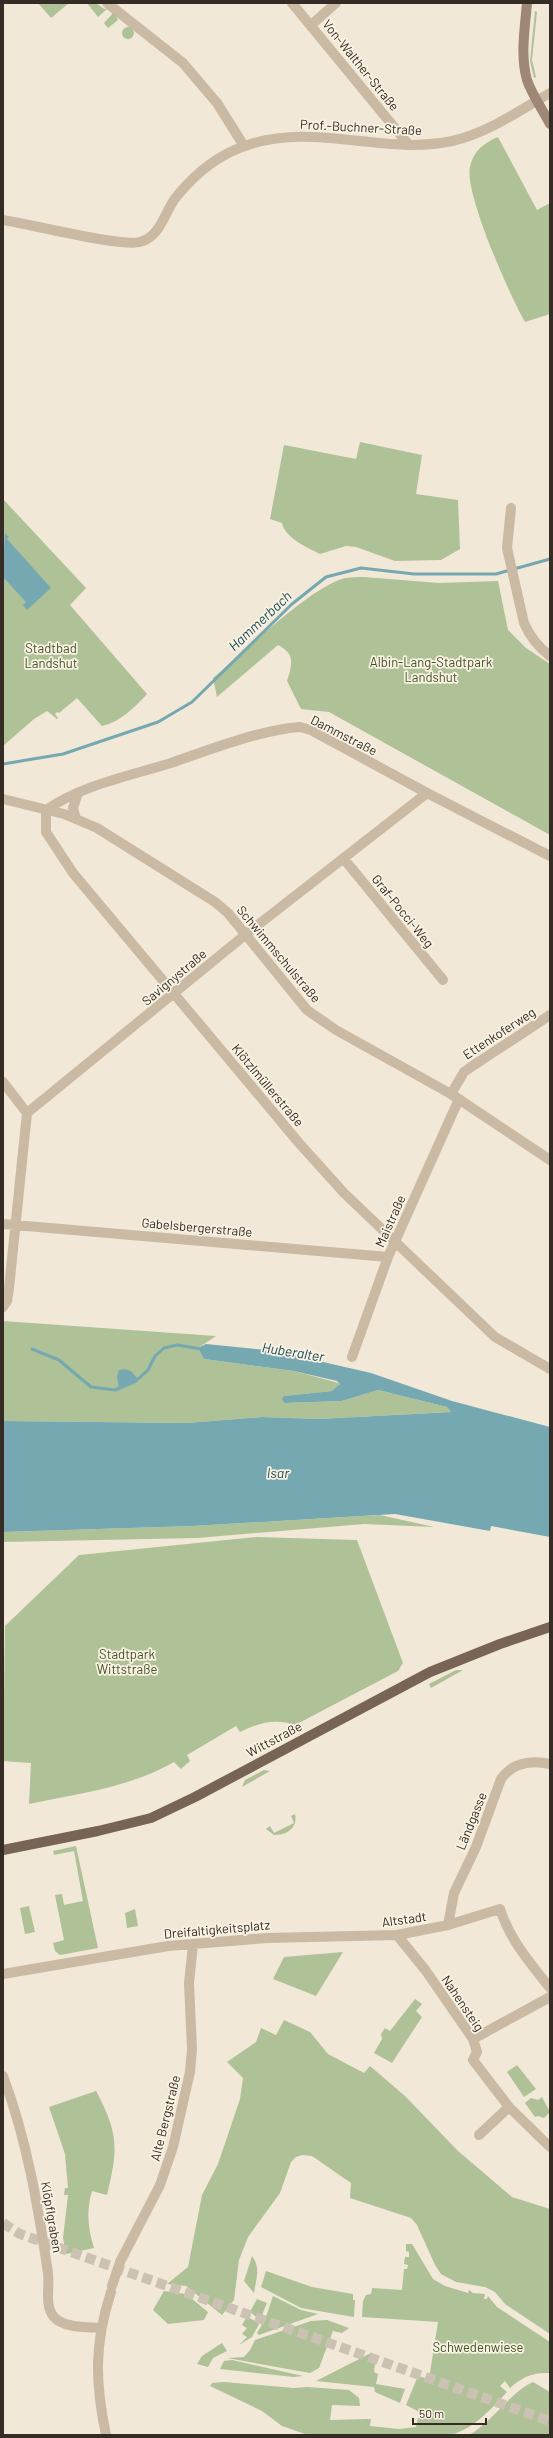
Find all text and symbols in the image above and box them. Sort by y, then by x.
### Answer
street label: Von-Walther-Straße [319,16,403,114]
street label: Prof.-Buchner-Straße [300,116,422,138]
water label: Hammerbach [225,587,295,654]
park label: Stadtbad Landshut [24,640,78,671]
park label: Albin-Lang-Stadtpark Landshut [370,654,493,685]
street label: Dammstraße [308,711,380,759]
street label: Graf-Pocci-Weg [369,871,437,951]
street label: Schwimmschulstraße [234,902,324,1006]
street label: Savignystraße [138,945,210,1009]
street label: Ettenkoferweg [460,1004,538,1062]
street label: Klötzlmüllerstraße [229,1040,307,1130]
street label: Maistraße [371,1192,409,1250]
street label: Gabelsbergerstraße [141,1214,253,1240]
water label: Huberalter [261,1338,327,1365]
water label: Isar [267,1464,290,1481]
park label: Stadtpark Wittstraße [97,1646,157,1677]
street label: Wittstraße [243,1718,305,1760]
street label: Ländgasse [452,1790,490,1852]
street label: Altstadt [381,1908,427,1930]
street label: Dreifaltigkeitsplatz [163,1916,271,1942]
street label: Nahensteig [438,1972,488,2034]
street label: Alte Bergstraße [147,2073,183,2163]
street label: Klöpflgraben [38,2180,66,2254]
park label: Schwedenwiese [433,2339,524,2355]
scale bar [413,2400,486,2426]
text: 50 m [419,2406,444,2420]

